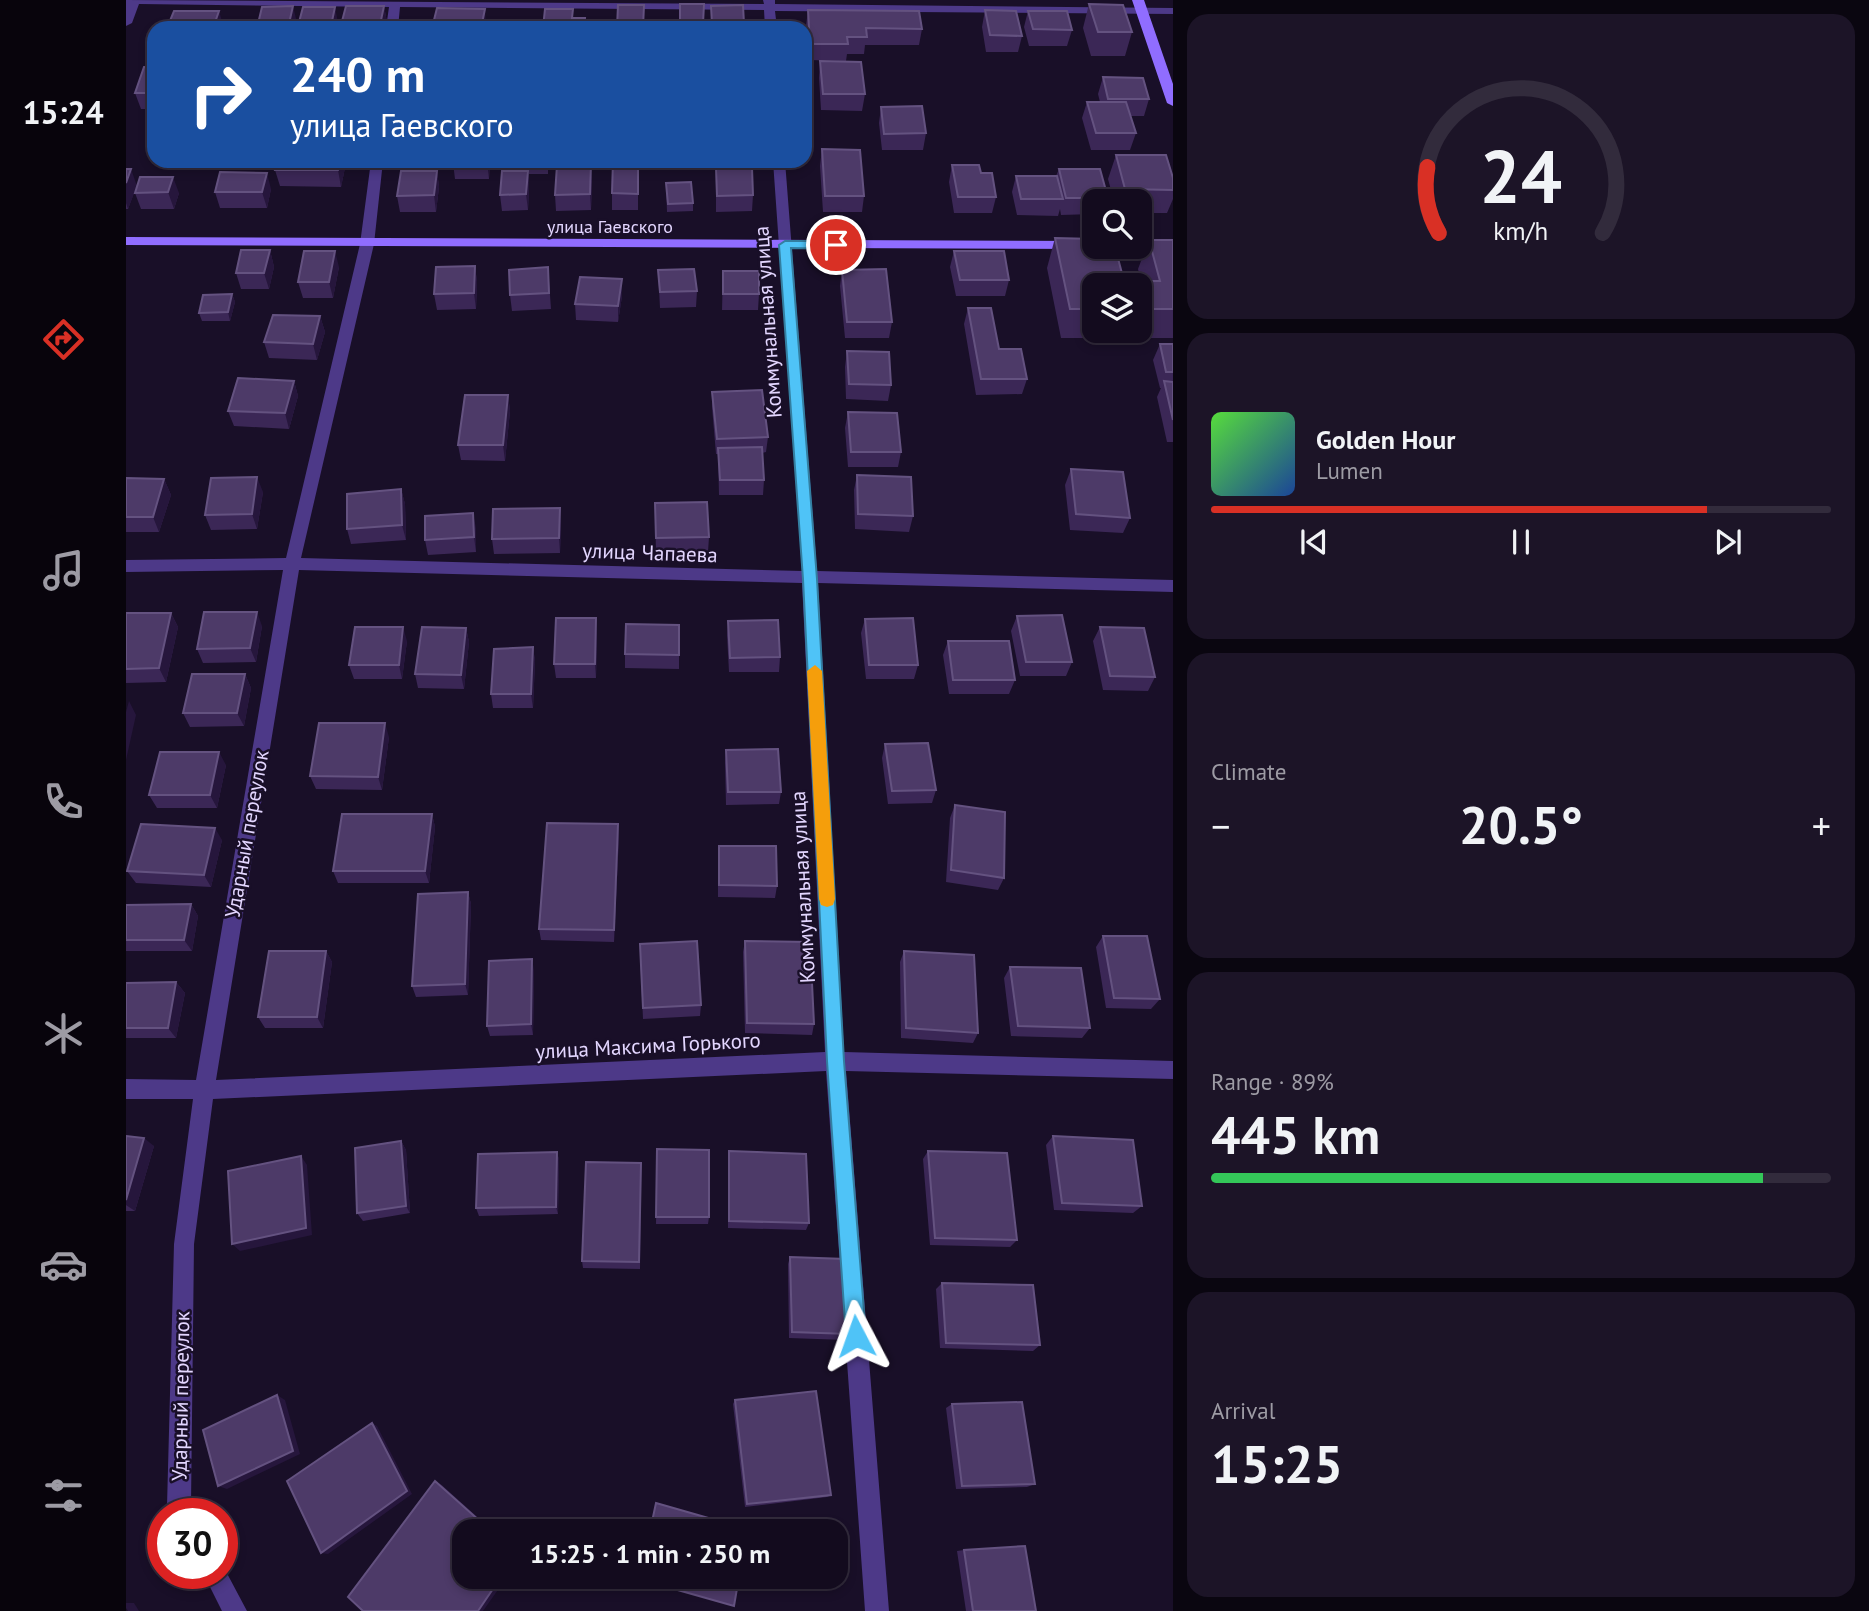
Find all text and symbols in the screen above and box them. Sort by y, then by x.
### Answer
text: 240 m [290,42,425,106]
icon: right [175,49,266,140]
text: 15:24 [22,91,104,133]
text: улица Гаевского [290,104,514,146]
text: 24 [1480,129,1562,223]
map controls [1082,189,1152,343]
button: search [1082,189,1152,259]
street label: улица Гаевского [547,215,673,238]
pin [806,215,866,275]
text: km/h [1494,215,1548,247]
street label: Коммунальная улица [747,225,788,419]
icon: arrive [817,226,855,264]
button: layers [1082,273,1152,343]
icon: directions [39,315,88,364]
text: Golden Hour [1316,423,1455,456]
text: Lumen [1316,456,1383,485]
icon: previous [1295,523,1333,561]
icon: pause [1502,523,1540,561]
icon: next [1709,523,1747,561]
street label: улица Чапаева [582,537,718,568]
icon: music [39,546,88,595]
street label: Ударный переулок [218,748,275,920]
text: Climate [1211,757,1286,786]
icon: phone [39,777,88,826]
street label: Коммунальная улица [784,790,821,984]
text: 20.5° [1459,791,1583,858]
text: − [1211,801,1230,850]
text: + [1812,801,1831,850]
icon: climate [39,1009,88,1058]
street label: улица Максима Горького [535,1026,761,1065]
text: Range · 89% [1211,1067,1334,1096]
text: 445 km [1211,1101,1380,1168]
icon: car [39,1240,88,1289]
position arrow [819,1299,893,1373]
street label: Ударный переулок [166,1311,195,1481]
text: Arrival [1211,1396,1275,1425]
text: 15:25 [1211,1430,1343,1497]
icon: filters [39,1471,88,1520]
speed limit sign: 30 [147,1498,238,1589]
text: 15:25 · 1 min · 250 m [530,1537,770,1570]

